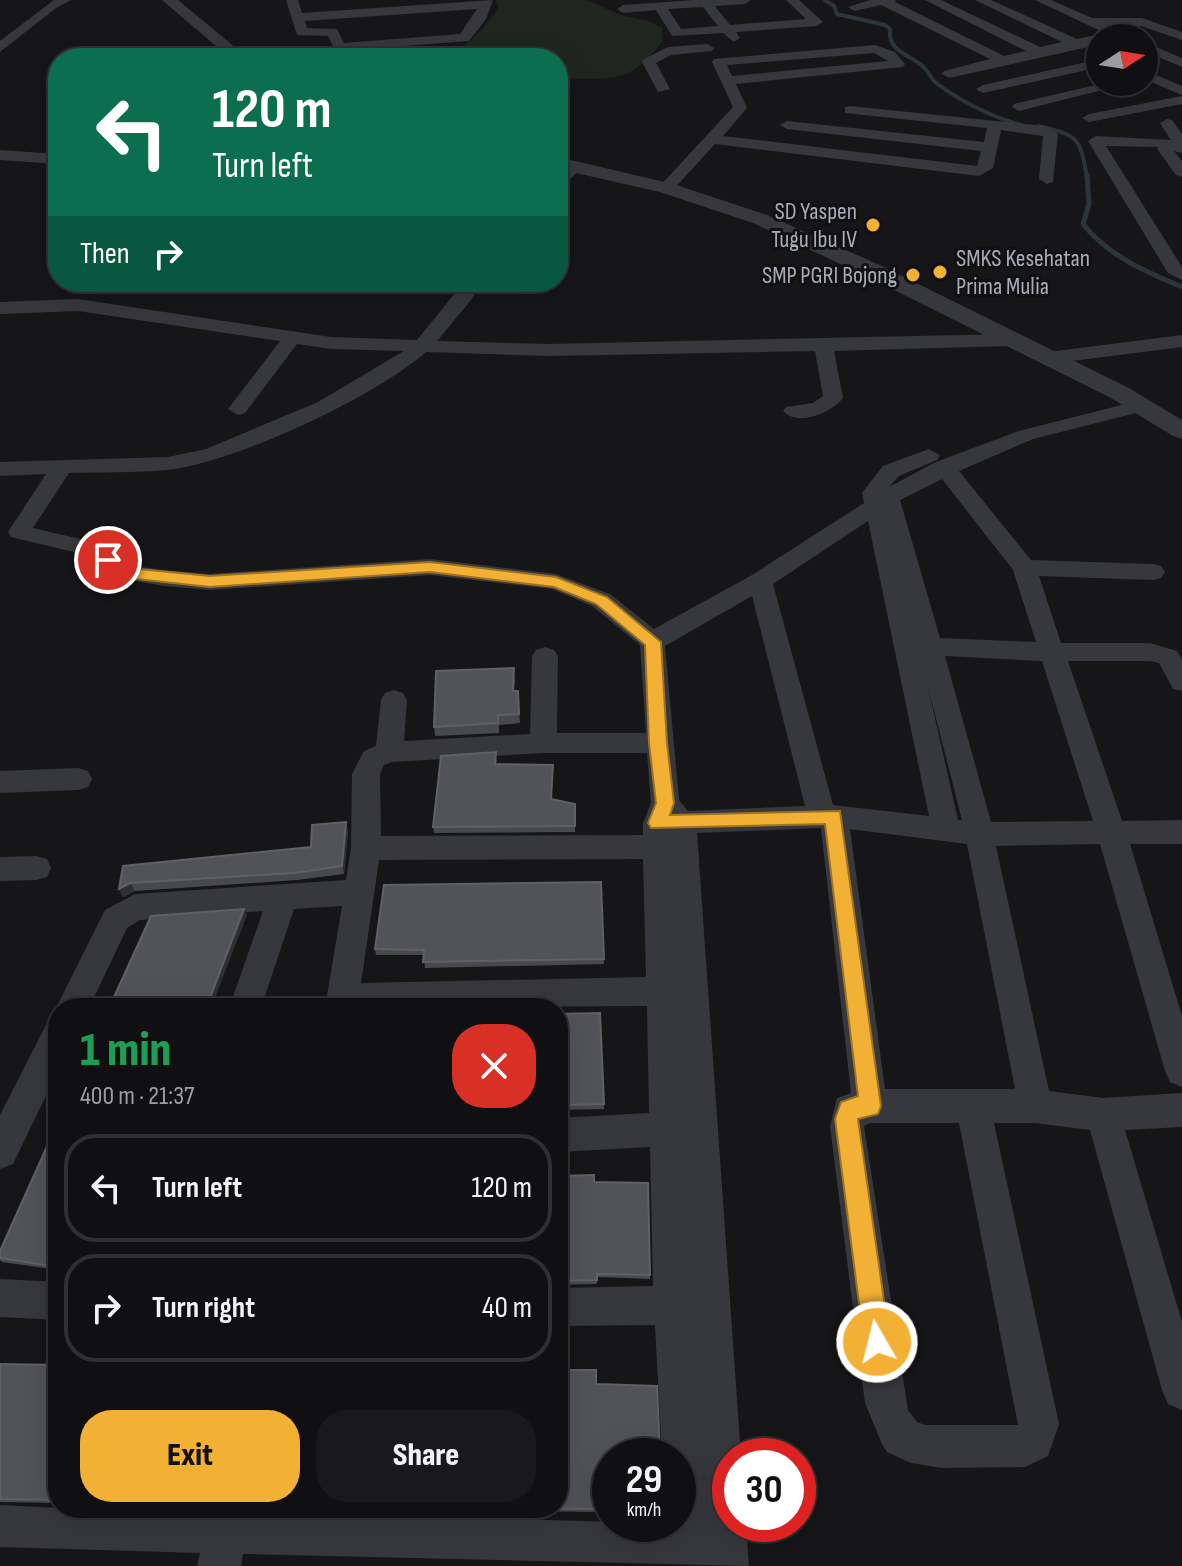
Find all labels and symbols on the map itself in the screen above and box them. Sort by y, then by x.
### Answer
north arrow [1086,24,1158,96]
place label: SD Yaspen Tugu Ibu IV [771,197,857,254]
marker: SD Yaspen Tugu Ibu IV [864,216,882,234]
place label: SMKS Kesehatan Prima Mulia [956,244,1090,301]
place label: SMP PGRI Bojong [762,261,897,290]
marker: SMKS Kesehatan Prima Mulia [931,263,949,281]
marker: SMP PGRI Bojong [904,266,922,284]
pin [74,526,142,594]
position arrow [835,1300,919,1384]
speed limit sign: 30 [712,1438,816,1542]

